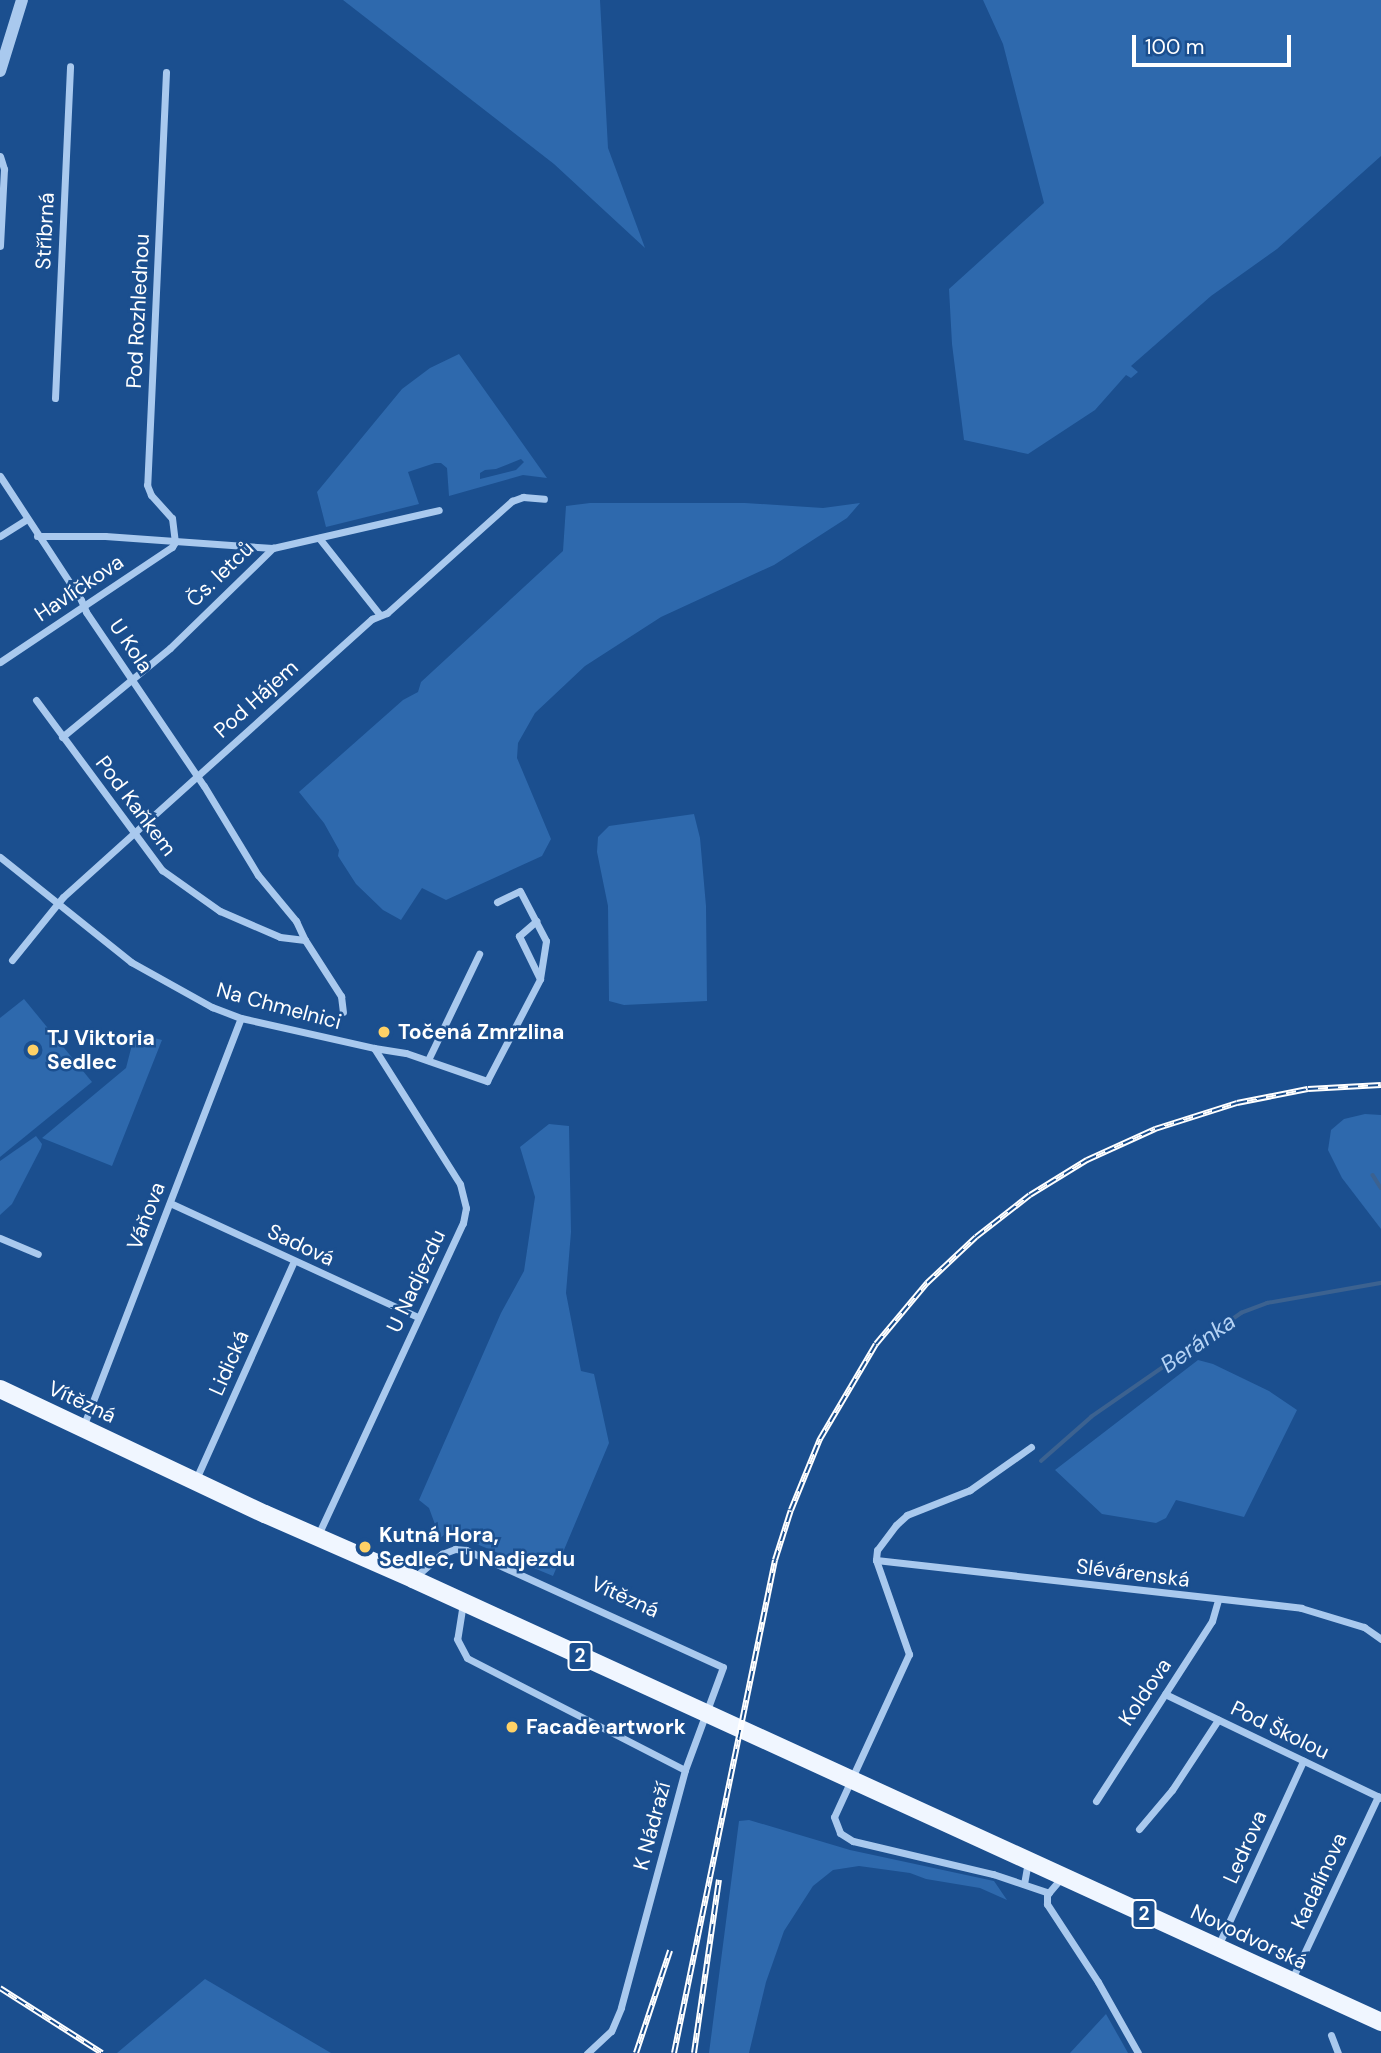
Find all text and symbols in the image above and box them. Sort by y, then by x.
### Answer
scale bar [1136,21,1295,65]
text: 100 m [1145,33,1205,61]
street label: Stříbrná [30,192,60,270]
street label: Pod Rozhlednou [121,233,155,389]
street label: Čs. letců [181,536,259,612]
street label: Havlíčkova [30,549,128,627]
street label: U Kola [104,614,158,678]
street label: Pod Hájem [209,655,303,743]
street label: Pod Kaňkem [90,751,182,861]
street label: Na Chmelnici [214,977,344,1035]
place label: Točená Zmrzlina [398,1019,564,1045]
marker: Točená Zmrzlina [376,1024,392,1040]
place label: TJ Viktoria Sedlec [47,1025,155,1075]
marker: TJ Viktoria Sedlec [25,1042,41,1058]
street label: Váňova [122,1179,170,1253]
street label: Sadová [264,1219,338,1271]
street label: U Nadjezdu [381,1226,451,1336]
water label: Beránka [1155,1307,1241,1379]
street label: Lidická [204,1327,254,1399]
street label: Vítězná [44,1375,120,1429]
place label: Kutná Hora, Sedlec, U Nadjezdu [379,1522,575,1572]
marker: Kutná Hora, Sedlec, U Nadjezdu [357,1539,373,1555]
street label: Slévárenská [1075,1554,1191,1592]
street label: Vítězná [587,1571,663,1623]
road number: 2 [566,1640,594,1672]
street label: Koldova [1113,1654,1177,1730]
street label: Pod Školou [1227,1695,1333,1765]
place label: Facade artwork [526,1714,686,1740]
marker: Facade artwork [504,1719,520,1735]
street label: K Nádraží [628,1779,676,1873]
street label: Ledrova [1218,1807,1272,1887]
street label: Kadalínova [1286,1829,1352,1933]
road number: 2 [1130,1898,1158,1930]
street label: Novodvorská [1187,1899,1311,1975]

